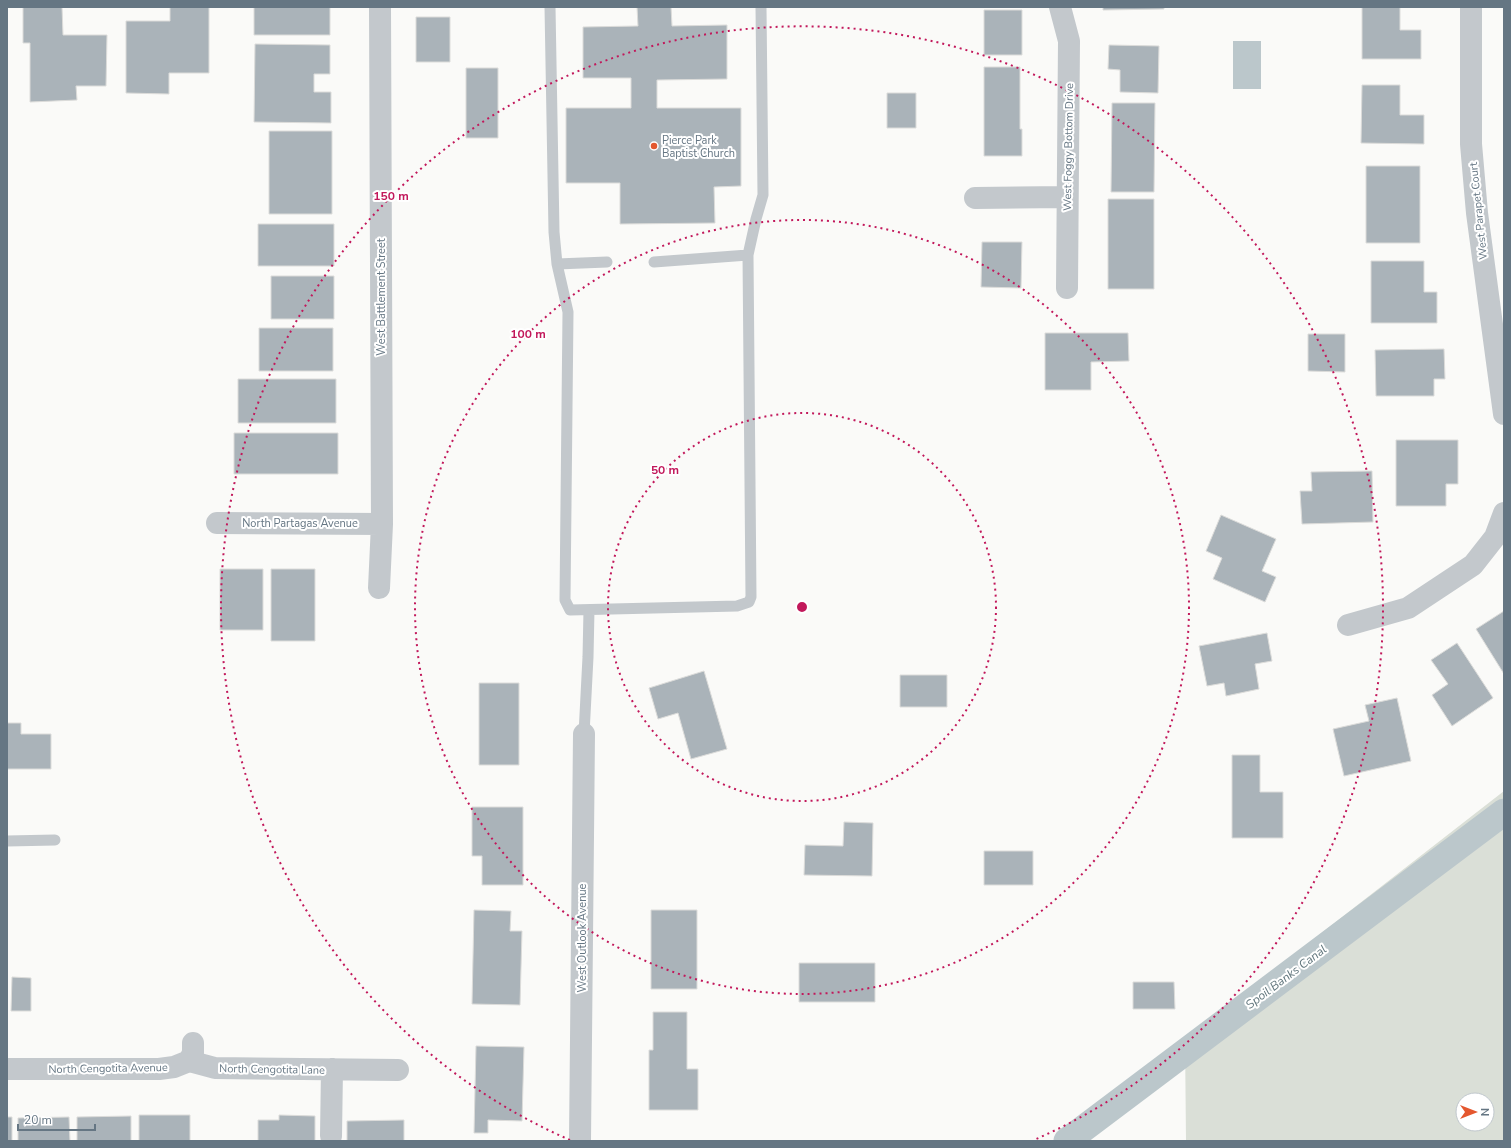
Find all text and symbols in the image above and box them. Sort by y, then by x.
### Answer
street label: West Foggy Bottom Drive [1060,83,1077,211]
place label: Pierce Park Baptist Church [662,133,735,161]
marker: Pierce Park Baptist Church [649,141,659,151]
street label: West Parapet Court [1466,161,1491,260]
text: 150 m [373,188,409,204]
street label: West Battlement Street [374,238,389,356]
text: 100 m [510,326,546,342]
text: 50 m [651,462,679,478]
street label: North Partagas Avenue [242,516,358,531]
centre of rings [795,600,809,614]
street label: West Outlook Avenue [575,883,590,992]
water label: Spoil Banks Canal [1242,941,1330,1013]
street label: North Cengotita Avenue [48,1060,168,1077]
street label: North Cengotita Lane [219,1061,325,1078]
north arrow [1455,1092,1495,1132]
scale bar [18,1106,95,1132]
text: N [1477,1108,1492,1116]
text: 20 m [24,1112,52,1128]

